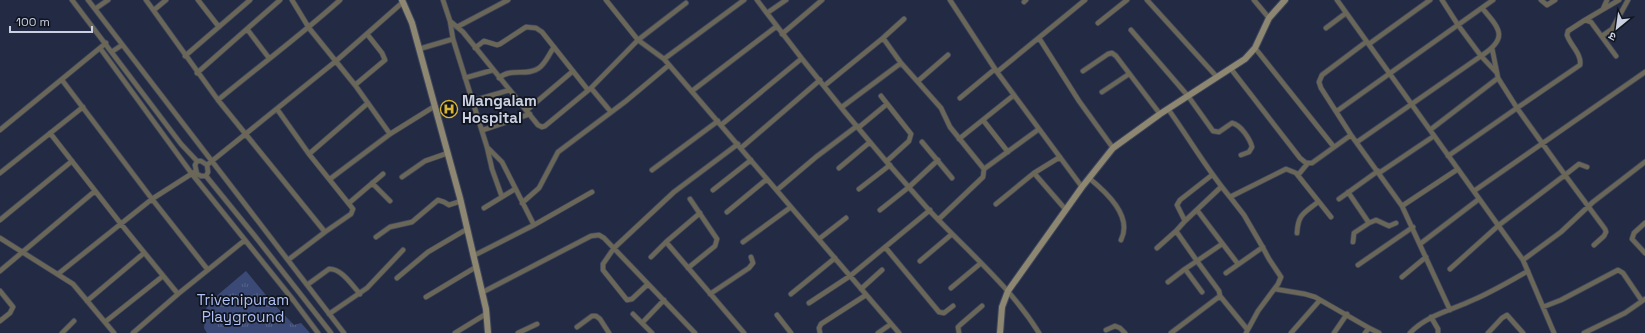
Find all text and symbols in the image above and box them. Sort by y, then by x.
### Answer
scale bar [10,8,92,34]
north arrow [1597,8,1637,48]
text: 100 m [16,14,50,30]
text: उ [1605,29,1618,44]
place label: Mangalam Hospital [462,91,537,127]
hospital icon: Mangalam Hospital [439,99,459,119]
park label: Trivenipuram Playground [197,290,289,326]

